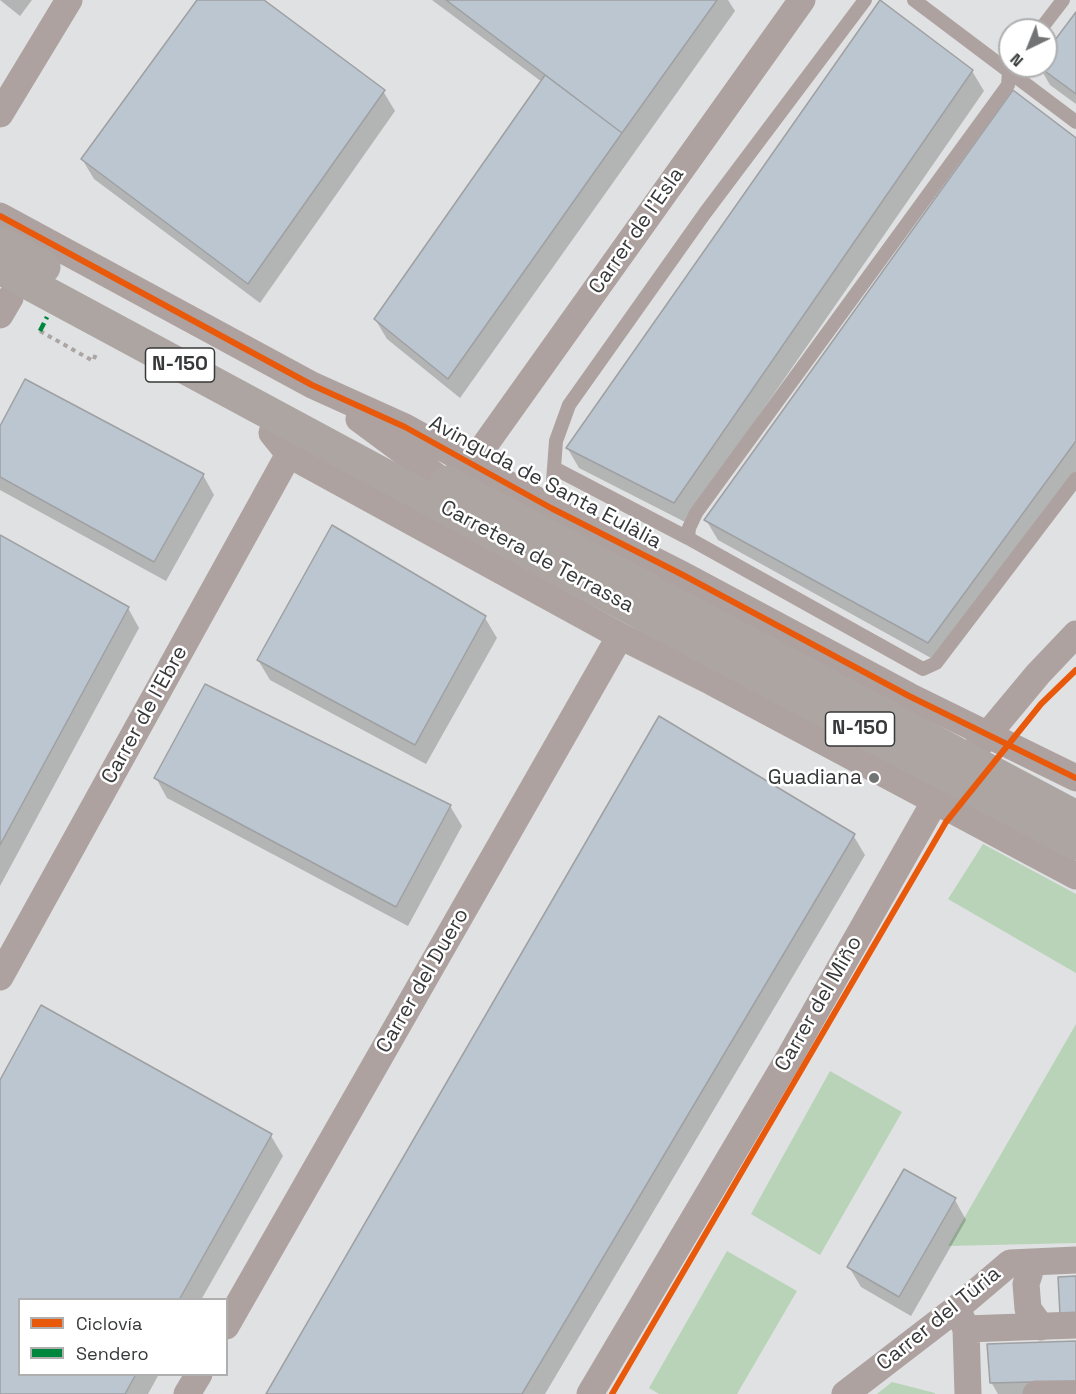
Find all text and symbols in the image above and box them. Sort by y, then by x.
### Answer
north arrow [998,18,1058,78]
text: N [1006,49,1028,71]
street label: Carrer de l'Esla [584,163,690,299]
road number: N-150 [146,348,214,382]
street label: Avinguda de Santa Eulàlia [424,411,666,555]
street label: Carretera de Terrassa [436,495,638,619]
street label: Carrer de l'Ebre [97,642,193,788]
road number: N-150 [826,712,894,746]
place label: Guadiana [768,765,862,791]
marker: Guadiana [867,771,881,785]
street label: Carrer del Duero [371,904,475,1058]
street label: Carrer del Miño [770,932,868,1076]
street label: Carrer del Túria [872,1261,1006,1377]
legend [18,1298,228,1376]
text: Ciclovía [76,1312,142,1335]
text: Sendero [76,1342,149,1365]

